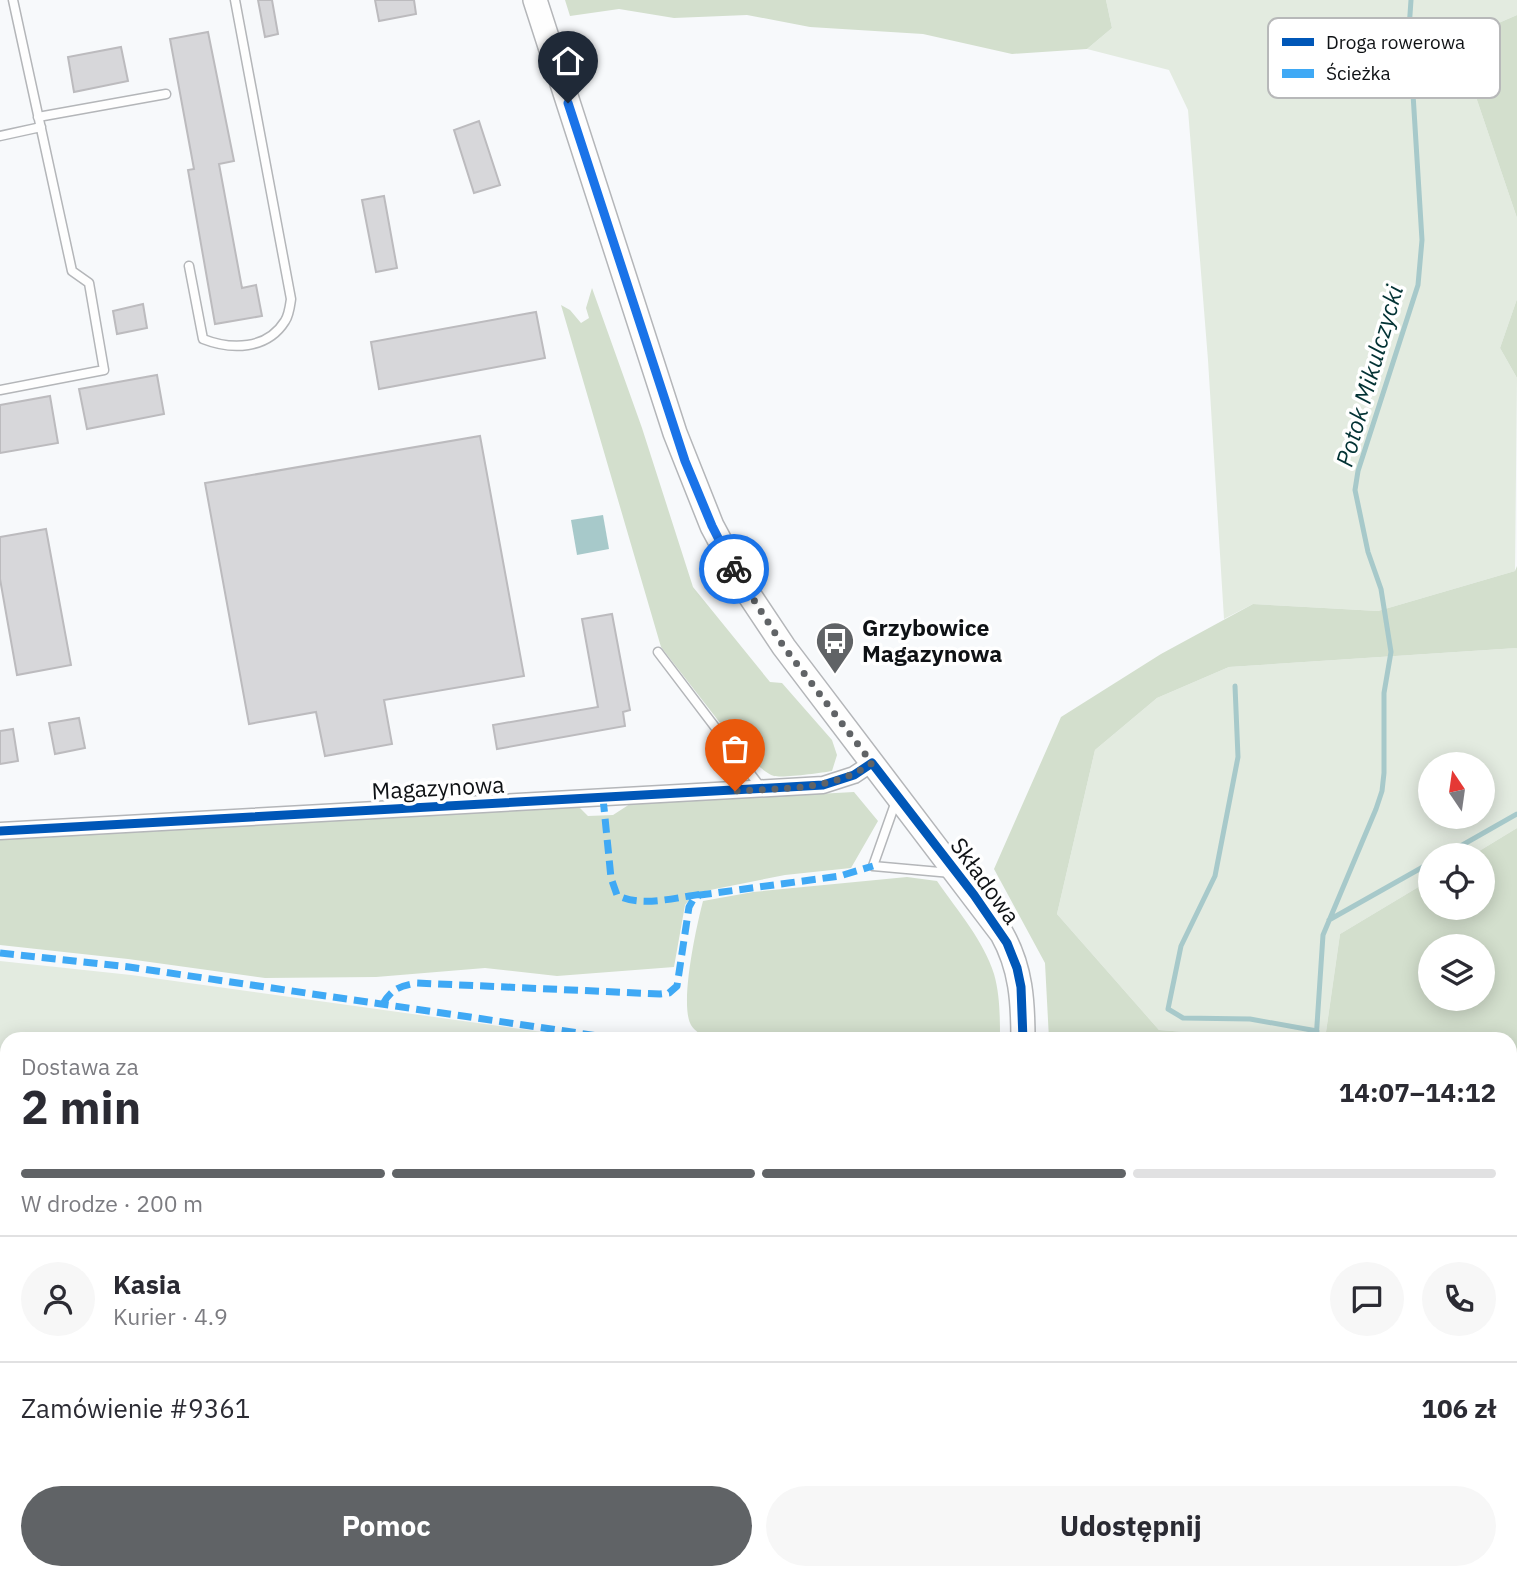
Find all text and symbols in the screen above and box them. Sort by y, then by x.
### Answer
legend [1268,18,1500,98]
text: Droga rowerowa [1326,30,1465,54]
pin [538,31,598,103]
icon: home [549,42,587,80]
text: Ścieżka [1326,61,1391,85]
water label: Potok Mikulczycki [1328,281,1410,470]
courier [699,534,769,604]
icon: bike [715,550,753,588]
place label: Grzybowice Magazynowa [862,612,1002,668]
bus stop icon: Grzybowice Magazynowa [814,620,856,675]
pin [705,719,765,791]
icon: bag [716,730,754,768]
north arrow [1418,752,1494,830]
map controls [1418,752,1495,1011]
street label: Magazynowa [371,769,505,805]
street label: Składowa [944,831,1027,930]
button: locate [1418,843,1495,920]
button: layers [1418,934,1495,1011]
text: Dostawa za [21,1051,139,1081]
text: 14:07–14:12 [1339,1075,1496,1109]
text: 2 min [21,1077,141,1137]
text: W drodze · 200 m [21,1188,203,1218]
button: person [21,1262,95,1336]
button: chat [1330,1262,1404,1336]
button: phone [1422,1262,1496,1336]
text: Kasia [113,1267,181,1301]
text: Kurier · 4.9 [113,1301,228,1331]
text: Zamówienie #9361 [21,1391,250,1425]
text: 106 zł [1421,1391,1496,1425]
button: Pomoc [21,1486,752,1566]
button: Udostępnij [766,1486,1496,1566]

